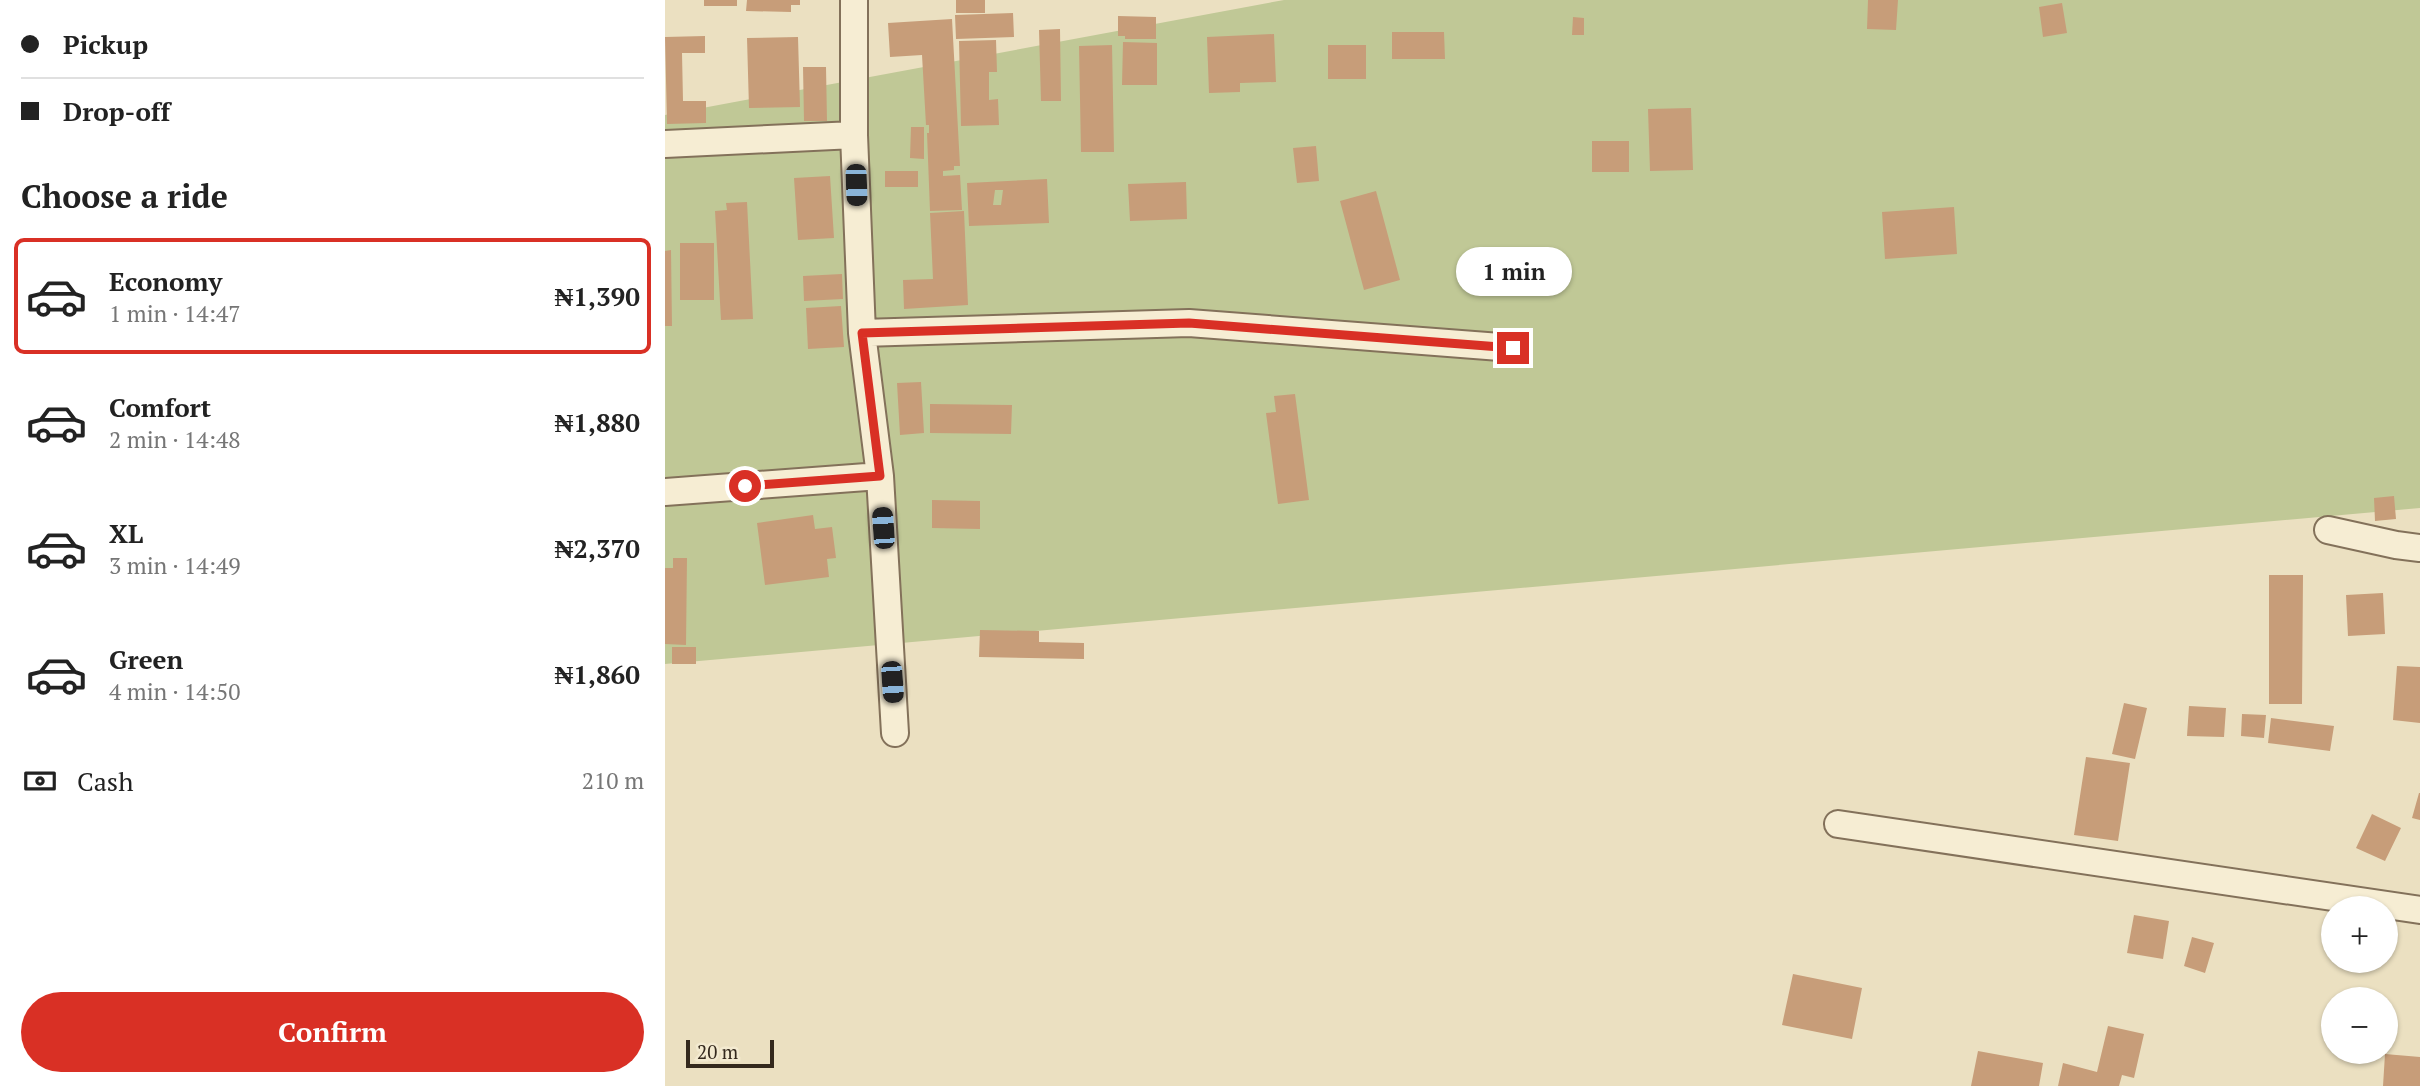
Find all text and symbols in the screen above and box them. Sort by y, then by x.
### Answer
text: Pickup [63,27,148,61]
text: Drop-off [63,94,170,128]
car [845,164,868,206]
text: Choose a ride [21,175,228,217]
callout: 1 min [1455,246,1571,296]
text: 1 min [1483,256,1545,287]
text: Economy [109,264,222,298]
icon: car [25,265,88,328]
text: ₦1,390 [555,279,640,313]
text: 1 min · 14:47 [109,298,241,329]
route end [1497,332,1529,364]
text: Comfort [109,390,211,424]
icon: car [25,391,88,454]
text: ₦1,880 [555,405,640,439]
text: 2 min · 14:48 [109,424,241,455]
route start [729,470,761,502]
car [872,506,895,550]
text: XL [109,516,143,550]
icon: car [25,517,88,580]
text: ₦2,370 [555,531,640,565]
text: 3 min · 14:49 [109,550,241,581]
text: Green [109,642,183,676]
icon: car [25,643,88,706]
text: ₦1,860 [555,657,640,691]
car [881,660,904,704]
text: 4 min · 14:50 [109,676,241,707]
icon: cash [21,762,59,800]
text: Cash [77,764,133,798]
text: 210 m [582,765,644,796]
map controls [2321,896,2398,1064]
button: + [2321,896,2398,973]
button: − [2321,987,2398,1064]
button: Confirm [21,992,644,1072]
scale bar [686,1037,773,1069]
text: 20 m [697,1039,738,1064]

